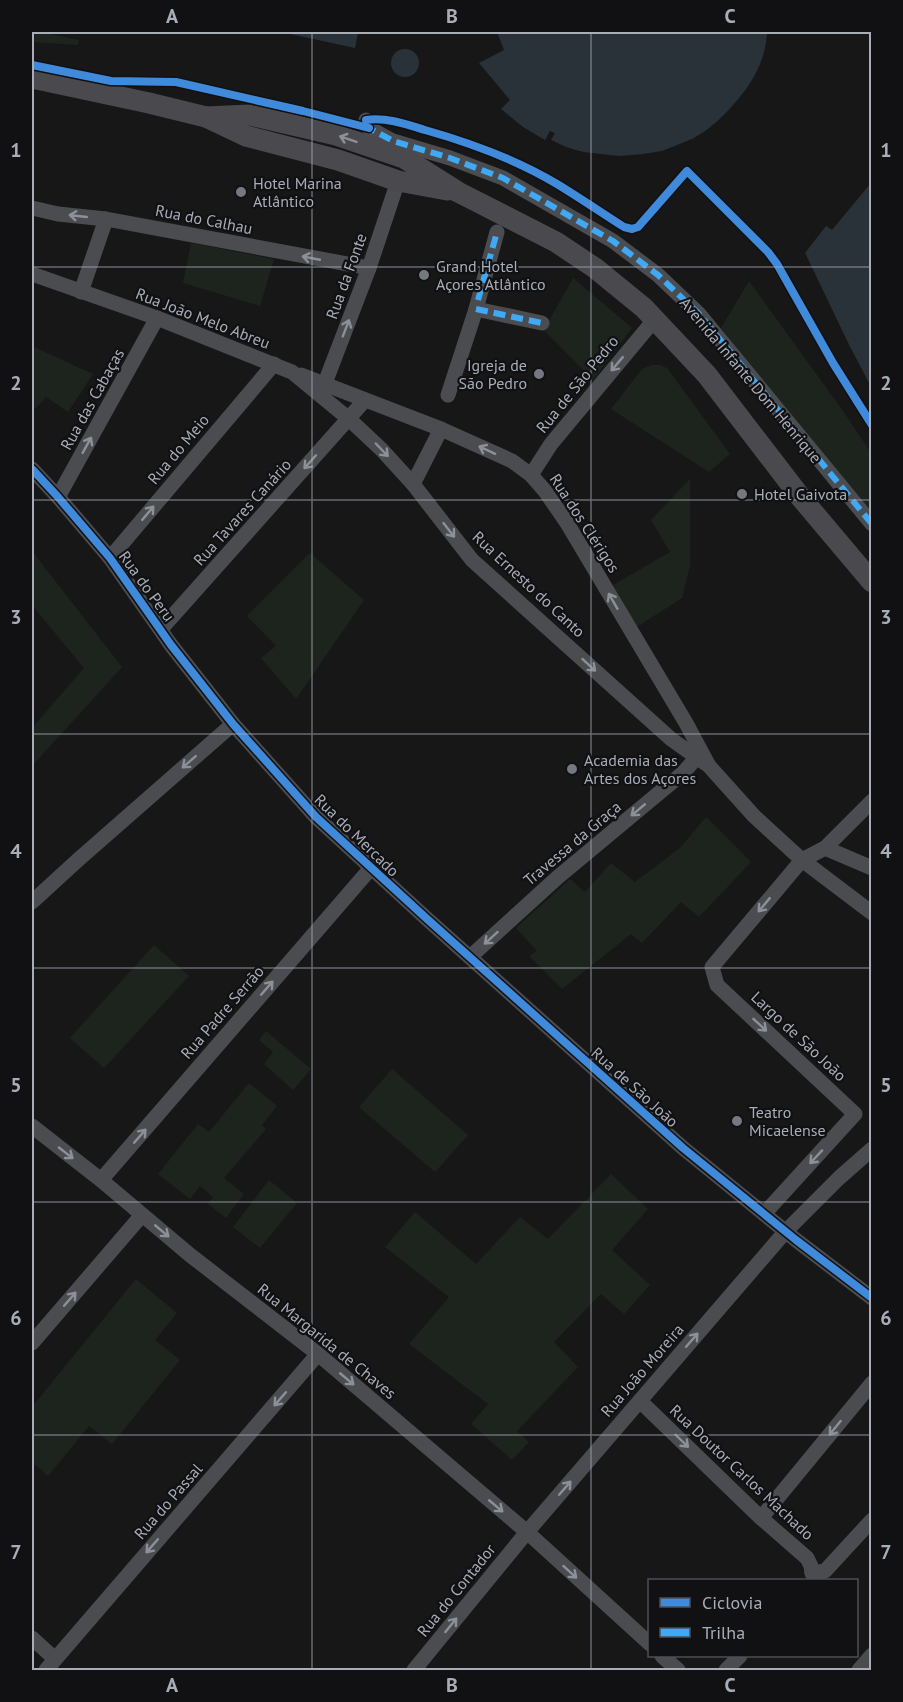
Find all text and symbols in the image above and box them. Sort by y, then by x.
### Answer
text: A [166,3,179,29]
text: B [446,3,458,29]
text: C [724,3,736,29]
one-way arrow [339,133,358,144]
text: 1 [10,137,22,163]
text: 1 [880,137,892,163]
place label: Hotel Marina Atlântico [253,173,342,211]
marker: Hotel Marina Atlântico [234,185,248,199]
street label: Rua do Calhau [154,200,254,238]
one-way arrow [69,210,89,221]
street label: Rua da Fonte [321,230,371,322]
one-way arrow [302,252,322,263]
place label: Grand Hotel Açores Atlântico [436,256,546,294]
marker: Grand Hotel Açores Atlântico [417,268,431,282]
street label: Rua João Melo Abreu [133,283,273,353]
street label: Avenida Infante Dom Henrique [676,293,826,467]
one-way arrow [341,319,352,338]
street label: Rua de São Pedro [532,331,622,437]
street label: Rua das Cabaças [56,345,128,453]
place label: Igreja de São Pedro [459,355,527,393]
one-way arrow [611,356,624,372]
marker: Igreja de São Pedro [532,367,546,381]
text: 2 [10,370,22,396]
text: 2 [880,370,892,396]
street label: Rua do Meio [143,410,213,488]
one-way arrow [81,437,93,454]
one-way arrow [375,443,389,458]
one-way arrow [478,443,496,455]
street label: Rua Tavares Canário [189,454,295,570]
one-way arrow [303,454,317,469]
street label: Rua dos Clérigos [546,470,625,576]
place label: Hotel Gaivota [754,484,847,504]
marker: Hotel Gaivota [735,487,749,501]
one-way arrow [141,506,155,521]
one-way arrow [442,522,455,538]
street label: Rua Ernesto do Canto [469,527,589,641]
street label: Rua do Peru [115,547,179,625]
one-way arrow [607,593,619,610]
text: 3 [10,604,22,630]
text: 3 [880,604,892,630]
one-way arrow [581,658,596,672]
place label: Academia das Artes dos Açores [584,750,696,788]
one-way arrow [182,755,197,769]
marker: Academia das Artes dos Açores [565,762,579,776]
street label: Rua do Mercado [310,790,404,880]
street label: Travessa da Graça [519,796,625,890]
one-way arrow [630,804,646,817]
text: 4 [10,838,22,864]
text: 4 [880,838,892,864]
one-way arrow [758,897,771,913]
one-way arrow [484,931,499,945]
street label: Rua Padre Serrão [176,961,268,1063]
one-way arrow [260,981,274,996]
street label: Largo de São João [747,987,851,1085]
one-way arrow [753,1018,768,1032]
street label: Rua de São João [587,1043,683,1131]
text: 5 [10,1072,22,1098]
text: 5 [880,1072,892,1098]
place label: Teatro Micaelense [749,1102,826,1140]
marker: Teatro Micaelense [730,1114,744,1128]
one-way arrow [133,1128,146,1144]
one-way arrow [58,1147,74,1160]
one-way arrow [809,1150,824,1165]
one-way arrow [154,1225,170,1238]
street label: Rua Margarida de Chaves [254,1279,401,1403]
one-way arrow [63,1292,77,1307]
text: 6 [10,1305,22,1331]
text: 6 [880,1305,892,1331]
street label: Rua João Moreira [596,1319,688,1421]
one-way arrow [685,1333,699,1348]
one-way arrow [339,1373,355,1386]
one-way arrow [273,1391,287,1406]
street label: Rua Doutor Carlos Machado [666,1400,818,1544]
one-way arrow [828,1420,841,1436]
one-way arrow [675,1434,690,1449]
street label: Rua do Passal [130,1459,207,1543]
one-way arrow [558,1481,572,1496]
one-way arrow [488,1499,503,1513]
one-way arrow [146,1538,159,1554]
text: 7 [10,1539,22,1565]
street label: Rua do Contador [412,1539,500,1640]
text: 7 [880,1539,892,1565]
one-way arrow [562,1564,577,1578]
legend [648,1579,858,1657]
text: Ciclovia [702,1591,762,1614]
one-way arrow [444,1618,458,1633]
text: Trilha [702,1621,745,1644]
text: A [166,1672,179,1698]
text: B [446,1672,458,1698]
text: C [724,1672,736,1698]

